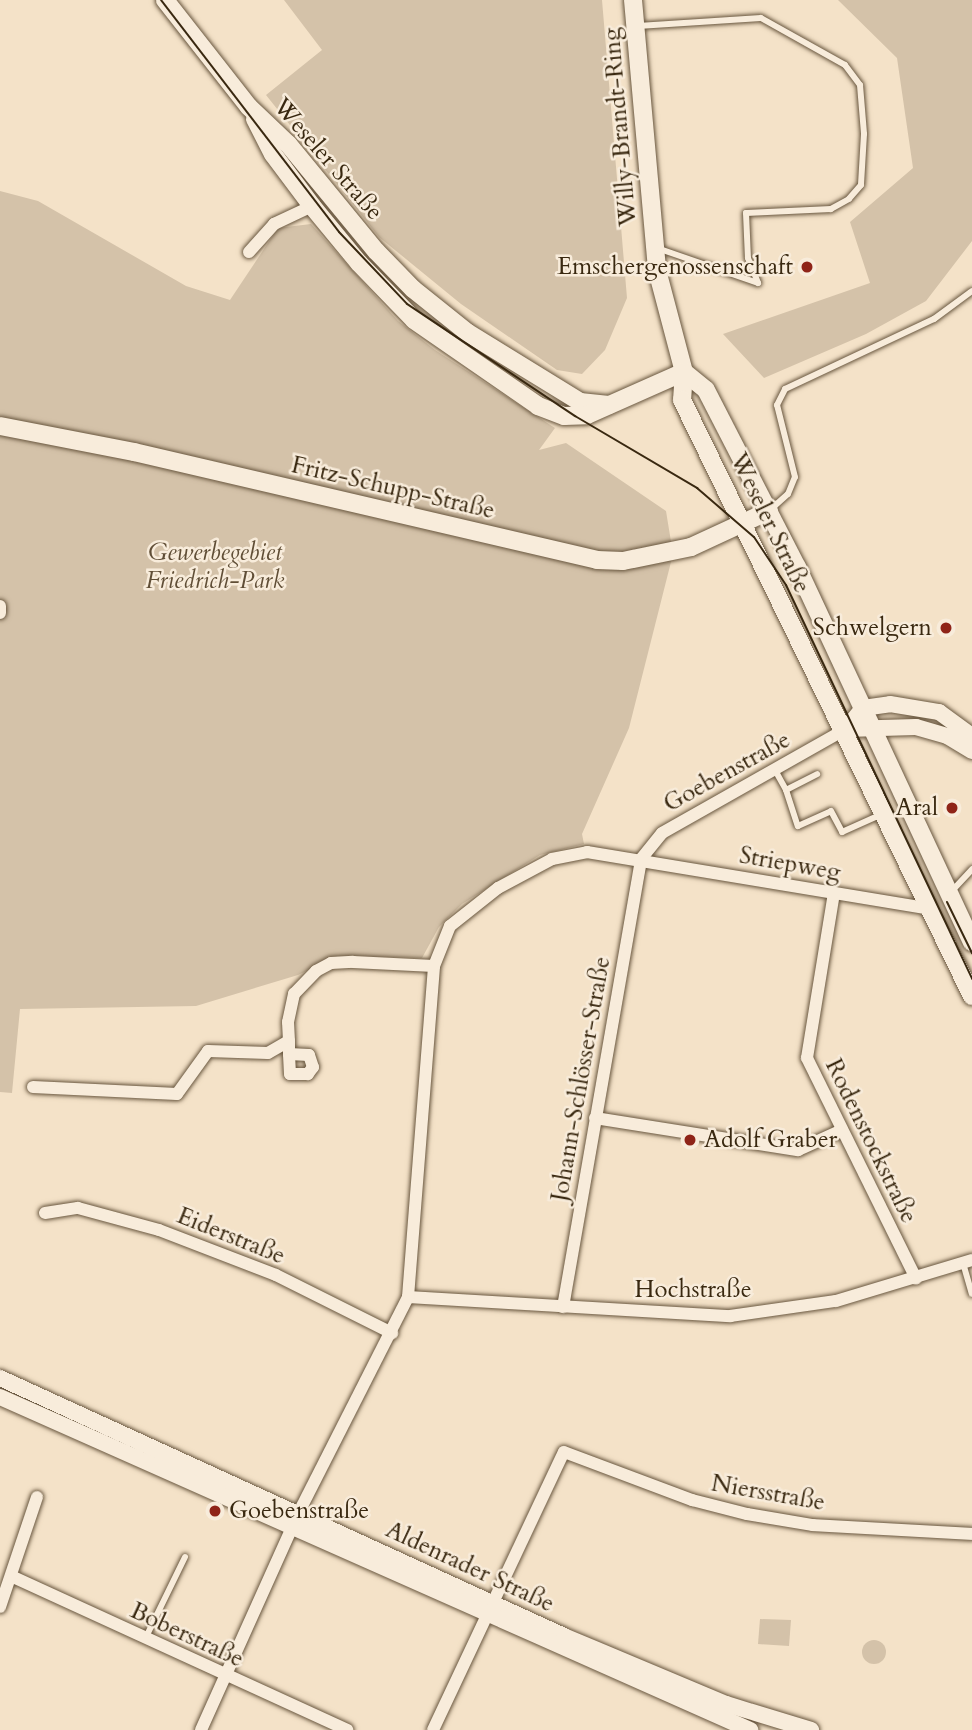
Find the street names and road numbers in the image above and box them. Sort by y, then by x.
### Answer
street label: Willy-Brandt-Ring [597,26,643,228]
street label: Weseler Straße [267,92,389,226]
street label: Weseler Straße [724,448,816,598]
street label: Fritz-Schupp-Straße [289,451,497,525]
street label: Goebenstraße [659,725,795,819]
street label: Striepweg [737,841,843,887]
street label: Johann-Schlösser-Straße [545,954,617,1204]
street label: Rodenstockstraße [819,1054,923,1228]
street label: Eiderstraße [173,1201,289,1271]
street label: Hochstraße [634,1276,752,1304]
street label: Niersstraße [709,1469,827,1517]
street label: Aldenrader Straße [381,1515,559,1619]
street label: Boberstraße [126,1596,248,1674]

